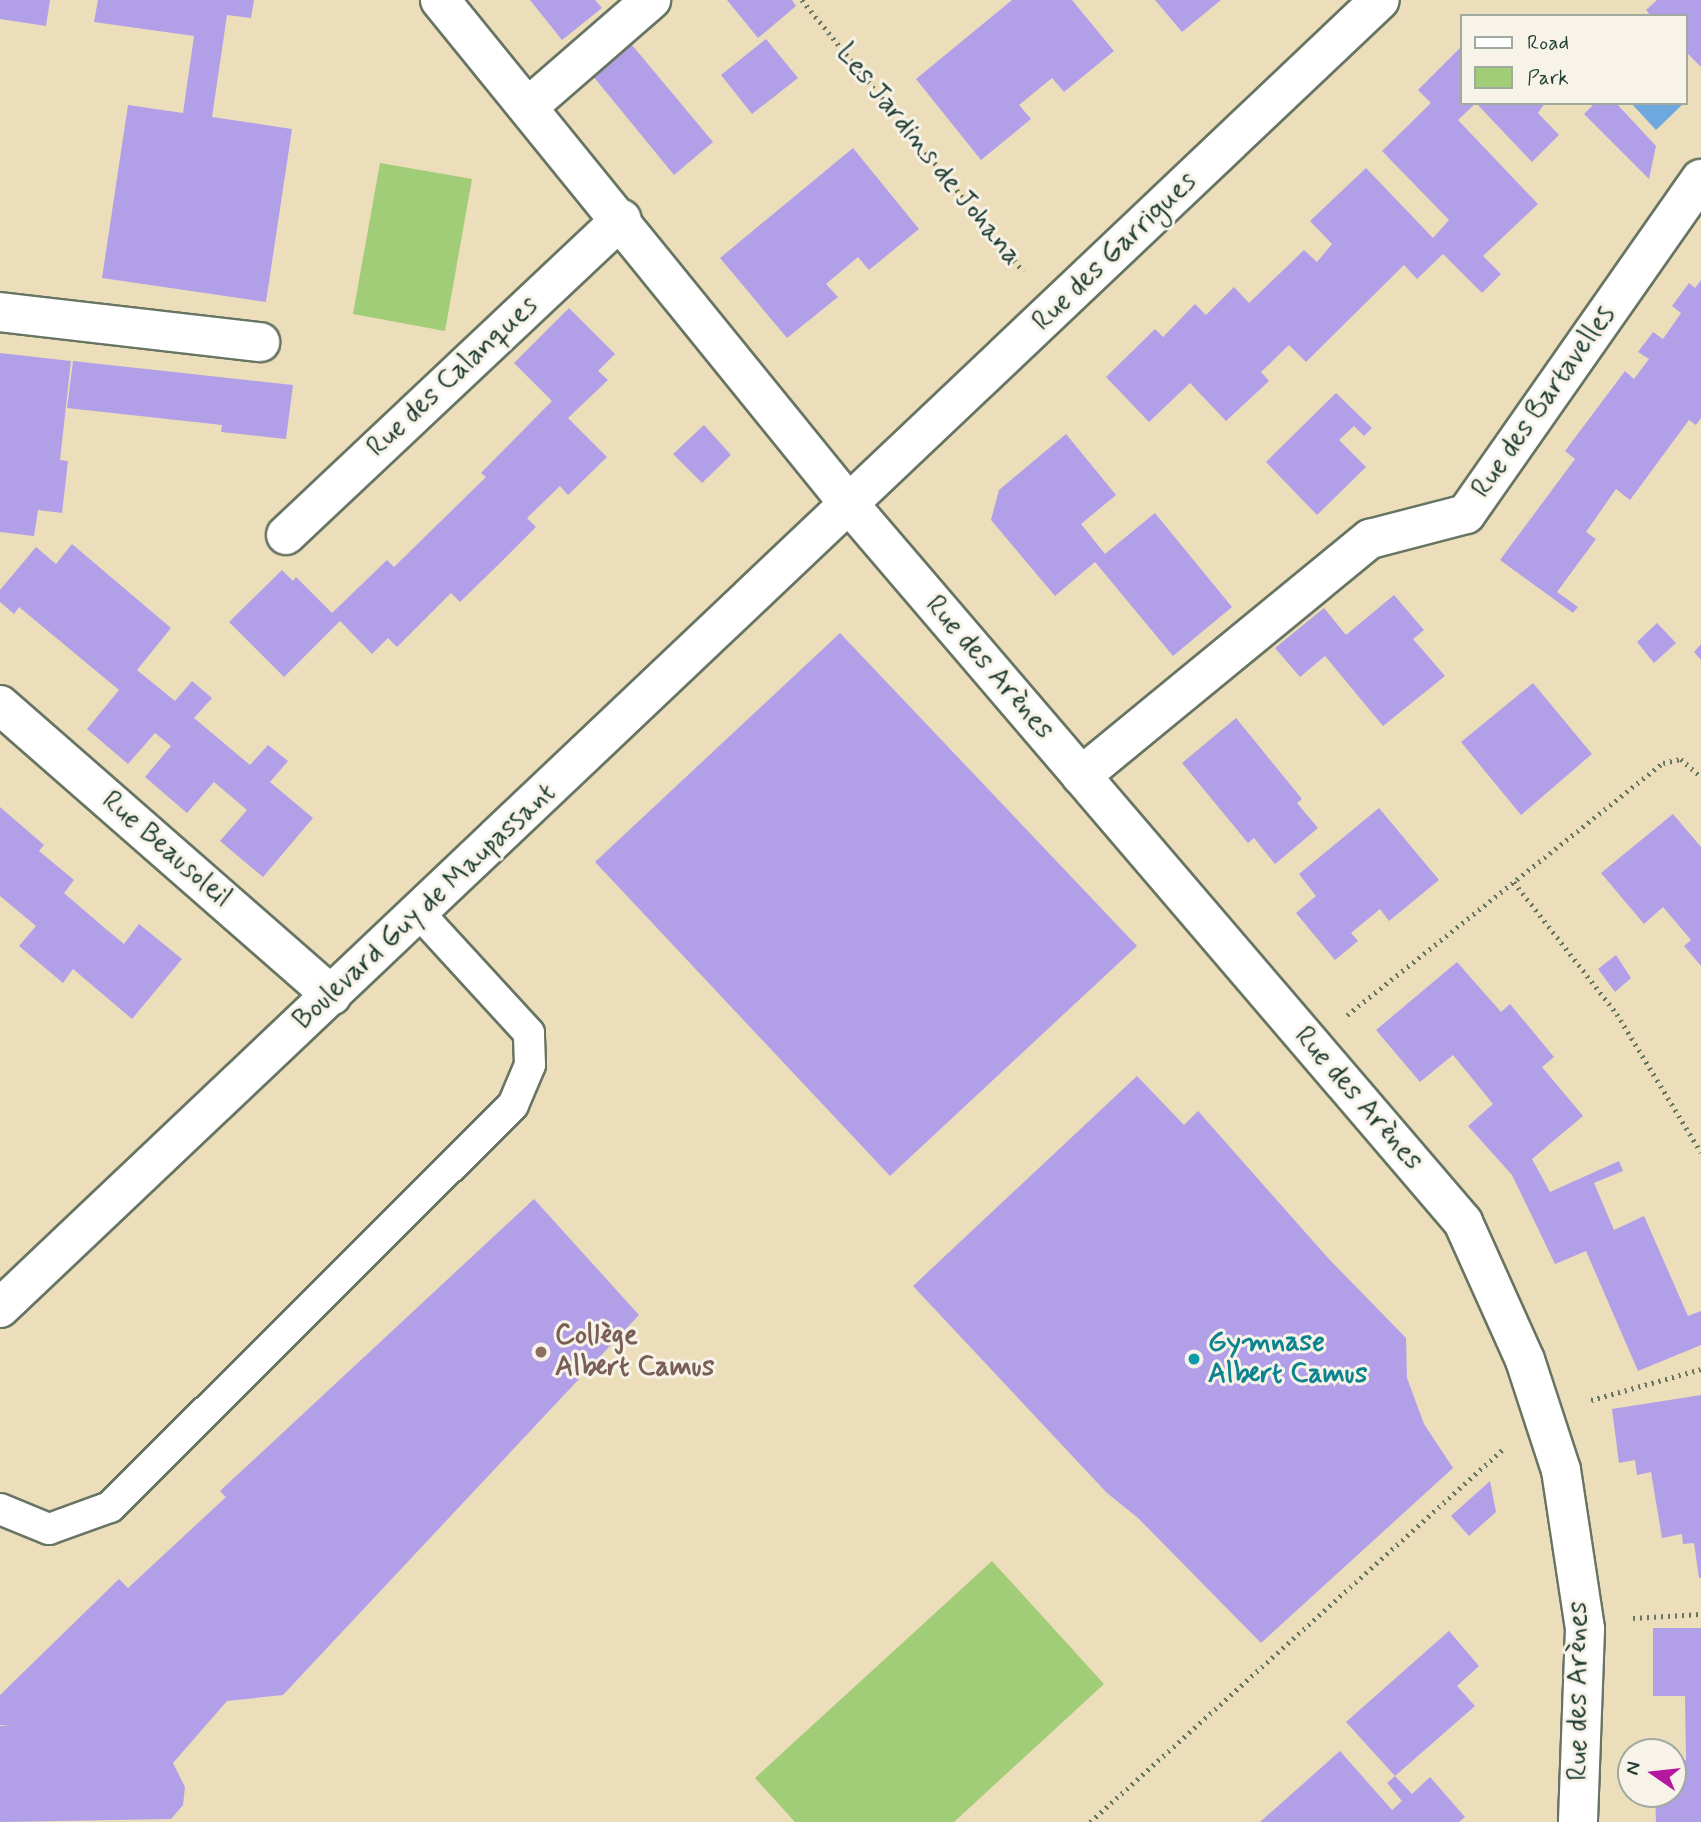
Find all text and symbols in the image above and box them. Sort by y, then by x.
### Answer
legend [1460,14,1687,105]
text: Road [1527,29,1569,57]
street label: Les Jardins de Johana [829,38,1027,272]
text: Park [1527,64,1569,92]
street label: Rue des Garrigues [1027,166,1203,338]
street label: Rue des Calanques [358,287,548,467]
street label: Rue des Bartavelles [1464,298,1624,506]
street label: Rue des Arènes [918,590,1060,746]
street label: Boulevard Guy de Maupassant [286,776,564,1038]
street label: Rue Beausoleil [92,782,240,918]
street label: Rue des Arènes [1287,1021,1429,1177]
place label: Collège Albert Camus [555,1319,719,1385]
place label: Gymnase Albert Camus [1208,1326,1372,1392]
marker: Collège Albert Camus [533,1344,549,1360]
marker: Gymnase Albert Camus [1186,1351,1202,1367]
street label: Rue des Arènes [1562,1602,1596,1780]
north arrow [1617,1738,1687,1808]
text: N [1619,1759,1647,1777]

